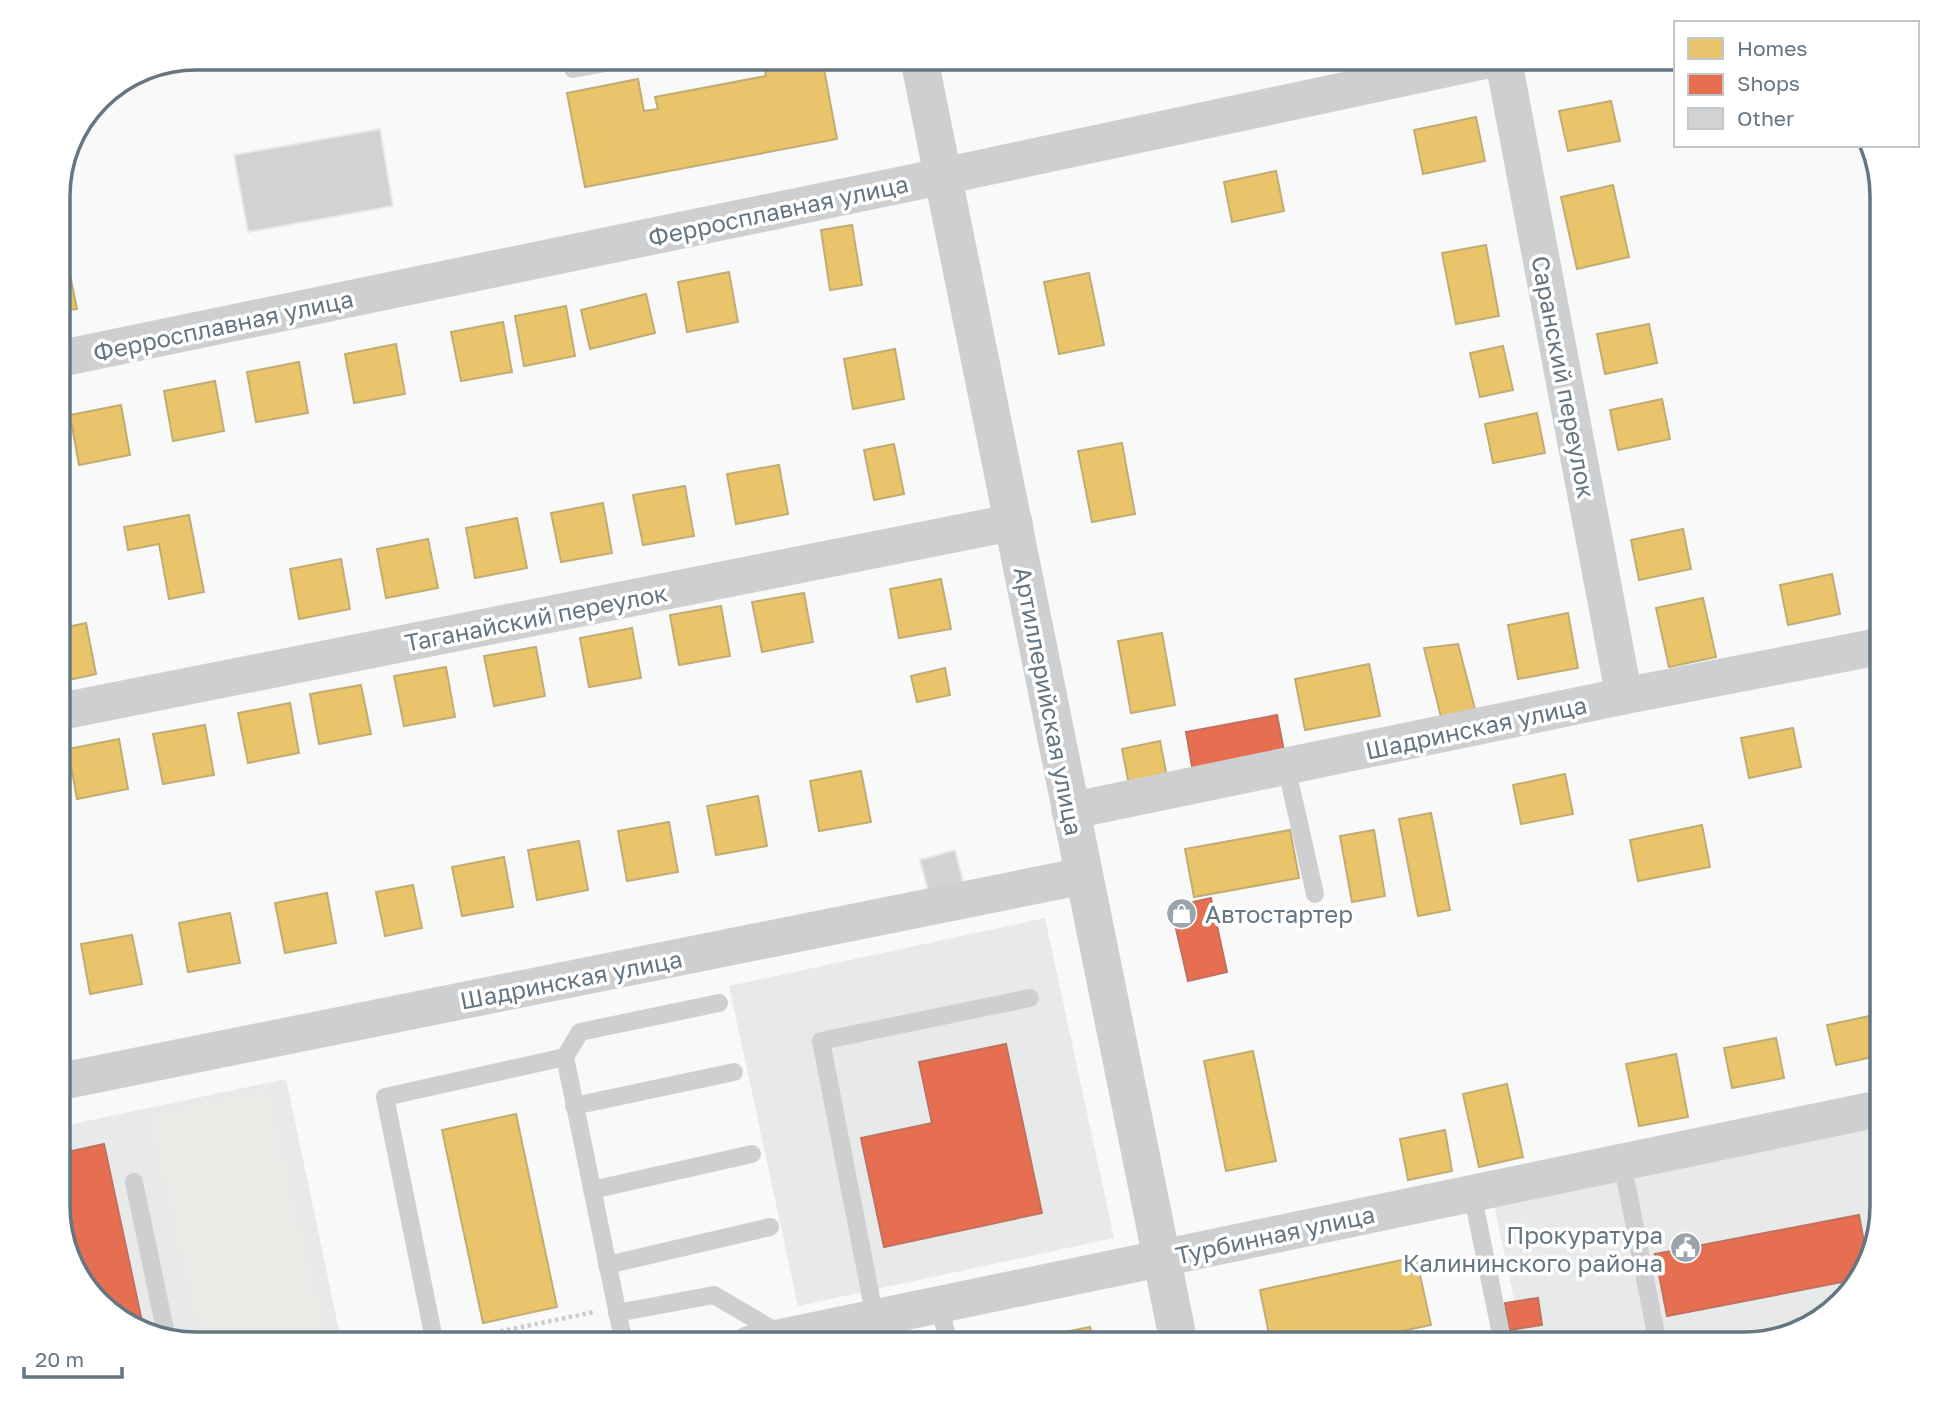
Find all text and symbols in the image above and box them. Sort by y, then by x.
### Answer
legend [1674,21,1919,147]
text: Homes [1737,35,1807,61]
text: Shops [1737,70,1800,96]
text: Other [1737,105,1794,131]
street label: Ферросплавная улица [645,168,911,252]
street label: Саранский переулок [1526,253,1602,501]
street label: Ферросплавная улица [90,283,356,367]
street label: Артиллерийская улица [1009,564,1089,838]
street label: Таганайский переулок [402,577,670,657]
street label: Шадринская улица [1363,689,1589,765]
shop icon: Автостартер [1165,896,1199,930]
place label: Автостартер [1205,899,1353,928]
street label: Шадринская улица [458,943,684,1015]
street label: Турбинная улица [1173,1199,1377,1269]
place label: Прокуратура Калининского района [1403,1220,1663,1277]
public building icon: Прокуратура Калининского района [1669,1231,1703,1265]
scale bar [24,1336,122,1380]
text: 20 m [35,1346,84,1372]

